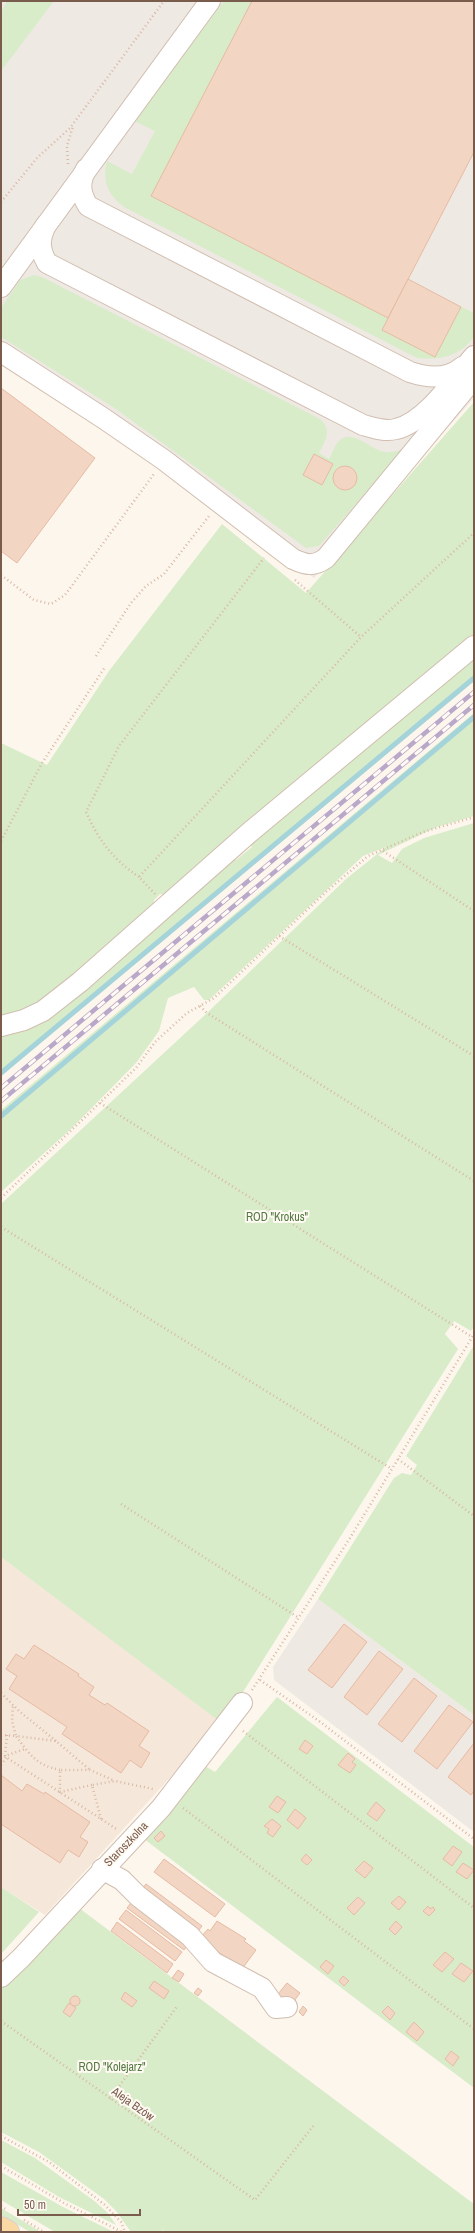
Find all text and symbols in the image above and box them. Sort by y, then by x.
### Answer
park label: ROD "Krokus" [246,1209,309,1225]
street label: Staroszkolna [100,1818,152,1870]
park label: ROD "Kolejarz" [78,2059,146,2075]
street label: Aleja Bzów [108,2083,158,2125]
scale bar [18,2191,140,2217]
text: 50 m [24,2197,46,2213]

